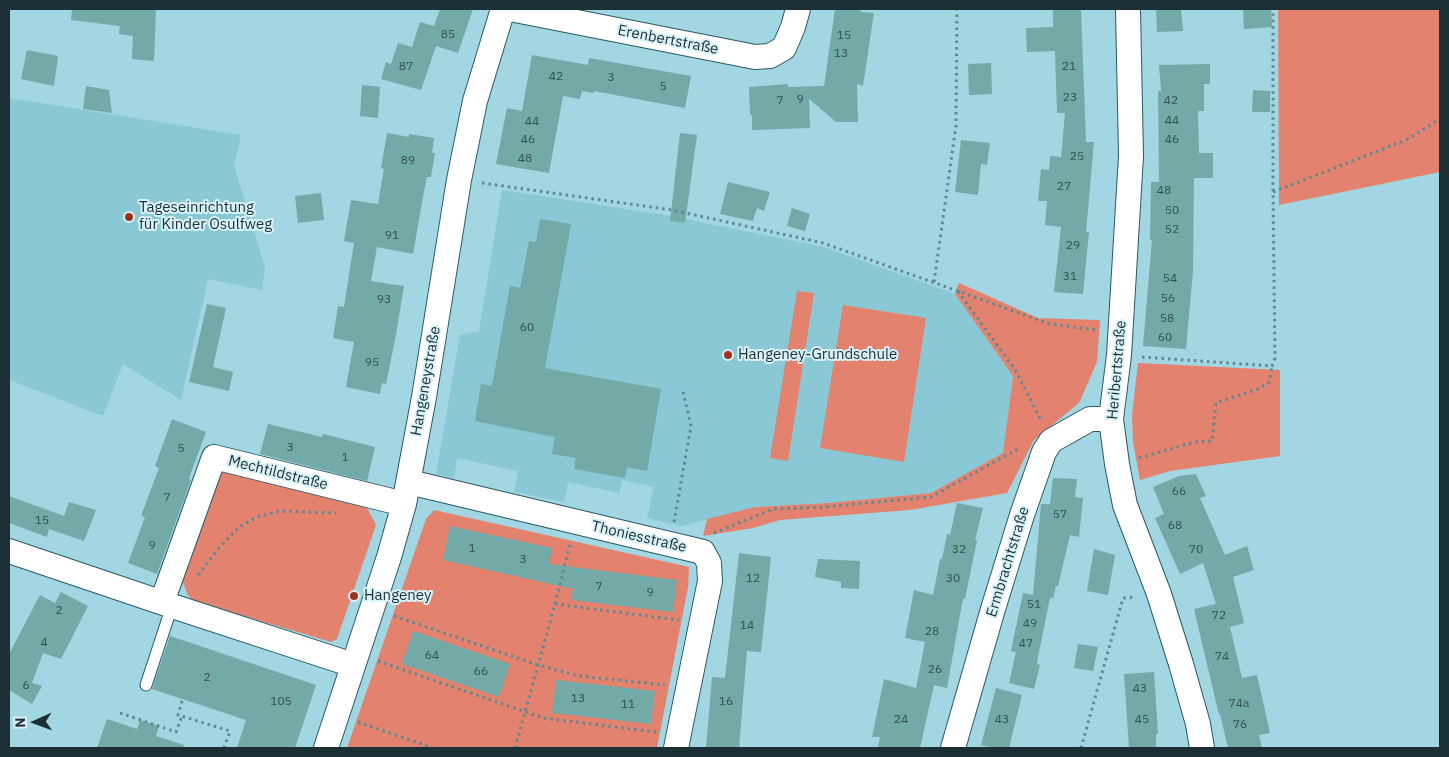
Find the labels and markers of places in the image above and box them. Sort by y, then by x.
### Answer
place label: Tageseinrichtung für Kinder Osulfweg [139,199,272,234]
marker: Tageseinrichtung für Kinder Osulfweg [123,211,135,223]
place label: Hangeney-Grundschule [738,346,897,364]
marker: Hangeney-Grundschule [722,349,734,361]
place label: Hangeney [364,587,431,605]
marker: Hangeney [348,590,360,602]

